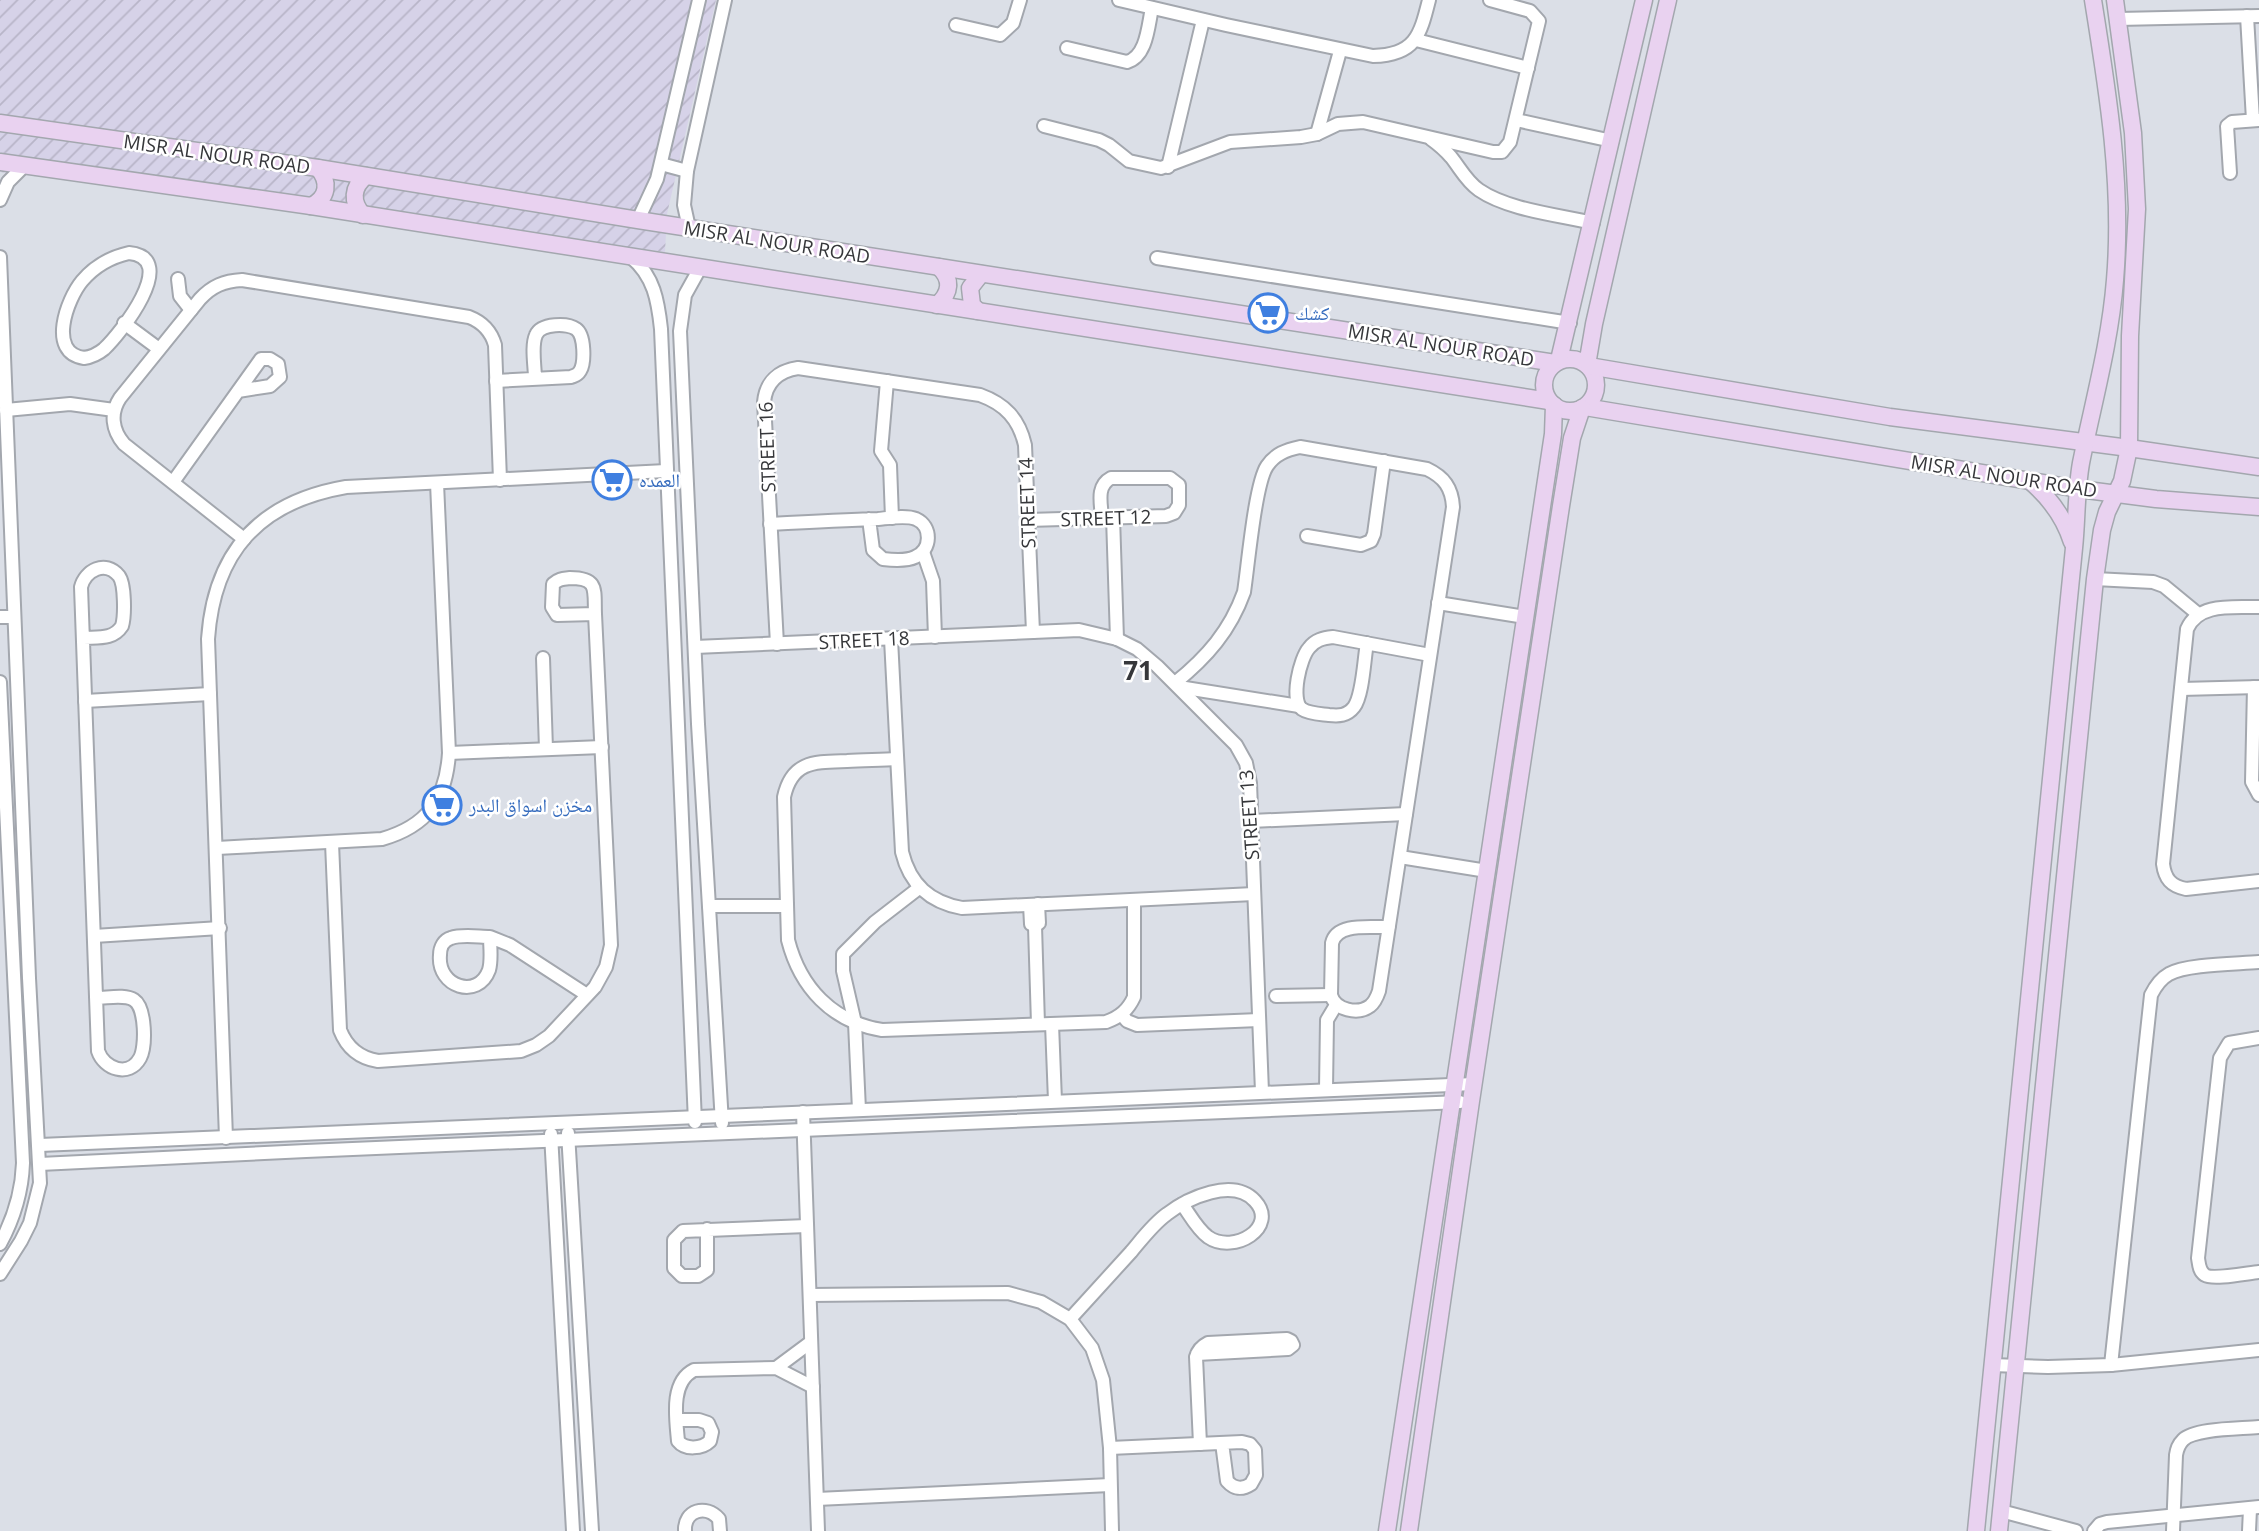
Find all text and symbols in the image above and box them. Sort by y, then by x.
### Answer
street label: MISR AL NOUR ROAD [122,128,312,180]
street label: MISR AL NOUR ROAD [682,214,872,270]
supermarket icon: كشك [1247,292,1289,334]
place label: كشك [1295,300,1330,326]
street label: MISR AL NOUR ROAD [1346,317,1536,373]
street label: STREET 16 [752,401,782,493]
street label: MISR AL NOUR ROAD [1909,448,2099,504]
street label: STREET 14 [1012,457,1042,549]
supermarket icon: العمده [591,459,633,501]
place label: العمده [639,467,680,493]
street label: STREET 12 [1060,503,1152,533]
street label: STREET 18 [818,625,910,655]
district label: 71 [1123,652,1153,688]
street label: STREET 13 [1233,769,1265,861]
supermarket icon: مخزن اسواق البدر [421,784,463,826]
place label: مخزن اسواق البدر [468,792,592,818]

